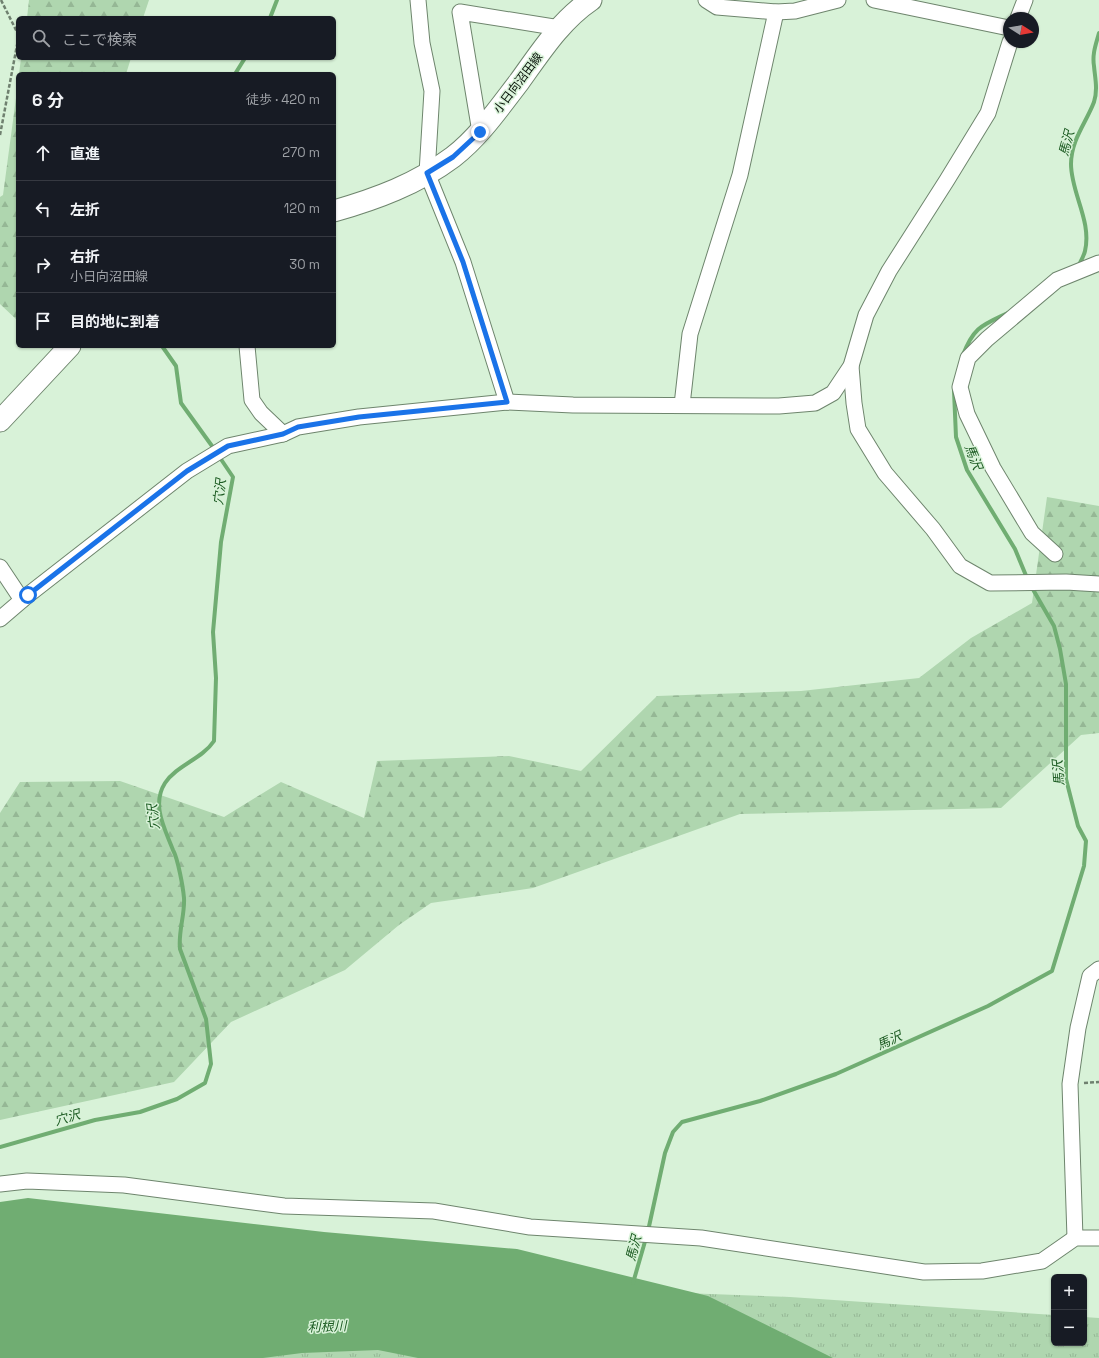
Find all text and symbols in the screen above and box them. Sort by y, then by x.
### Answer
north arrow [1003,12,1039,48]
search box [16,16,336,60]
icon: search [30,27,52,49]
text: ここで検索 [62,30,137,49]
street label: 小日向沼田線 [490,49,546,117]
text: 6 分 [32,89,64,111]
text: 徒歩 · 420 m [246,91,320,108]
route end [471,123,489,141]
water label: 馬沢 [1055,126,1079,158]
icon: ahead [32,142,54,164]
text: 直進 [70,144,100,163]
text: 270 m [282,144,320,161]
icon: left [32,198,54,220]
text: 左折 [70,200,100,219]
text: 120 m [284,200,320,217]
text: 右折 [70,247,100,266]
icon: right [32,254,54,276]
text: 30 m [289,256,320,273]
text: 小日向沼田線 [70,268,148,285]
icon: arrive [32,310,54,332]
text: 目的地に到着 [70,312,160,331]
water label: 馬沢 [961,442,987,474]
water label: 穴沢 [209,476,230,506]
route start [19,586,37,604]
water label: 馬沢 [1049,757,1068,787]
water label: 穴沢 [143,801,164,831]
water label: 馬沢 [874,1027,906,1054]
water label: 穴沢 [52,1105,84,1129]
water label: 馬沢 [622,1231,646,1263]
map controls [1051,1274,1087,1346]
button: + [1051,1274,1087,1310]
button: − [1051,1310,1087,1346]
water label: 利根川 [307,1317,349,1336]

